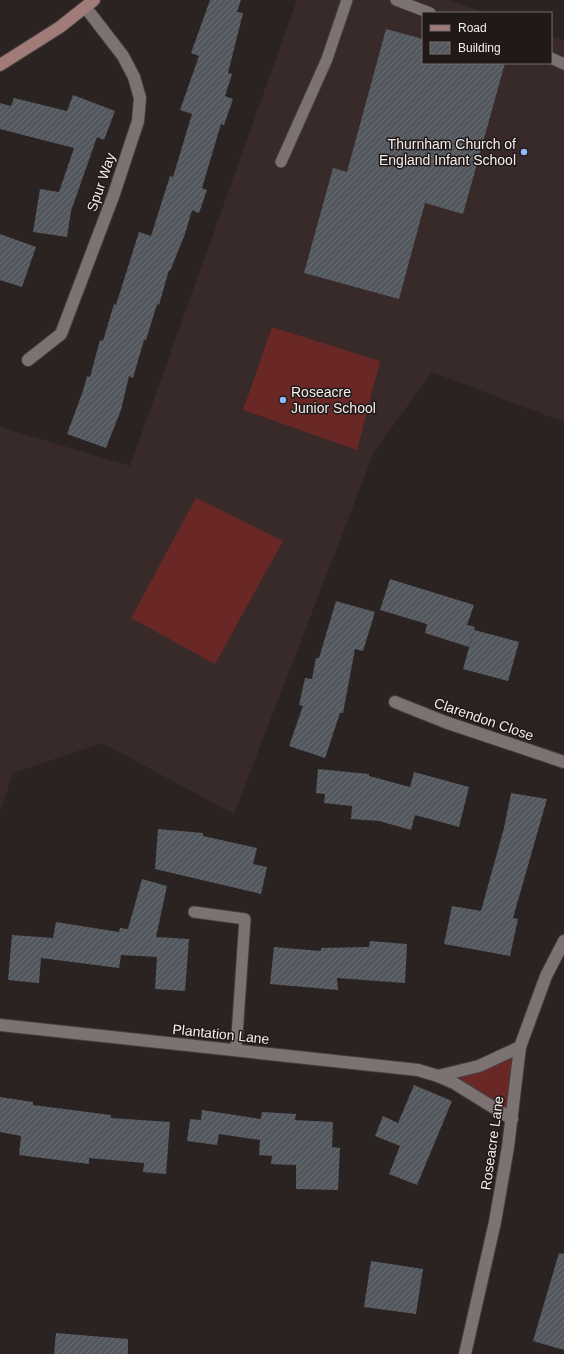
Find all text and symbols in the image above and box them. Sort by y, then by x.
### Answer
legend [422,12,552,64]
text: Road [458,21,487,35]
text: Building [458,41,501,55]
place label: Thurnham Church of England Infant School [379,136,516,168]
marker: Thurnham Church of England Infant School [519,147,529,157]
street label: Spur Way [84,151,118,213]
place label: Roseacre Junior School [291,384,376,416]
marker: Roseacre Junior School [278,395,288,405]
street label: Clarendon Close [432,694,536,744]
street label: Plantation Lane [172,1021,270,1047]
street label: Roseacre Lane [477,1095,507,1191]

